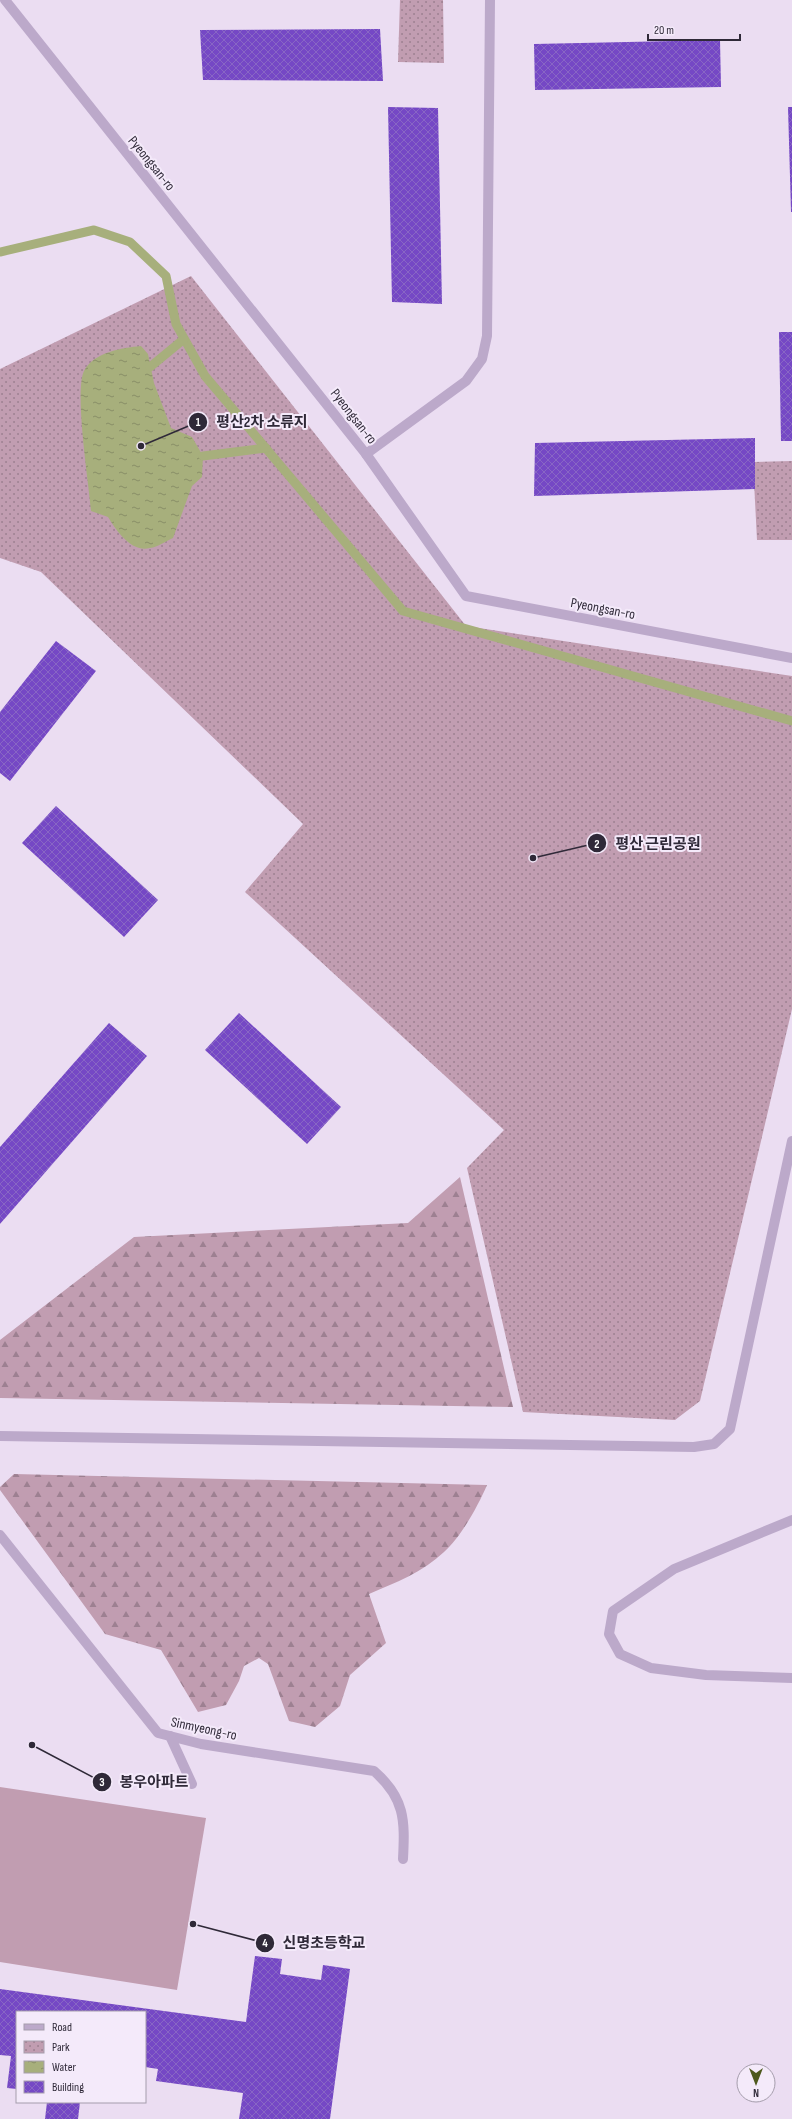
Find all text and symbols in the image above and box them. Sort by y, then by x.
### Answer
scale bar [648,16,740,42]
text: 20 m [654,23,674,38]
street label: Pyeongsan-ro [124,133,179,194]
street label: Pyeongsan-ro [327,385,381,447]
callout: 평산2차 소류지 [188,409,316,436]
text: 평산2차 소류지 [216,413,308,432]
text: 1 [196,415,201,430]
street label: Pyeongsan-ro [569,594,637,623]
callout: 평산 근린공원 [587,830,708,857]
text: 평산 근린공원 [615,835,701,854]
text: 2 [594,837,600,852]
street label: Sinmyeong-ro [169,1713,239,1744]
callout: 봉우아파트 [92,1769,197,1796]
text: 봉우아파트 [119,1773,189,1792]
text: 3 [99,1775,105,1790]
callout: 신명초등학교 [255,1930,373,1957]
text: 신명초등학교 [283,1934,366,1953]
text: 4 [262,1936,268,1951]
legend [16,2011,146,2103]
text: Road [52,2020,72,2035]
text: Park [52,2040,70,2055]
text: Water [52,2060,76,2075]
north arrow [736,2063,776,2103]
text: Building [52,2080,84,2095]
text: N [753,2086,759,2099]

